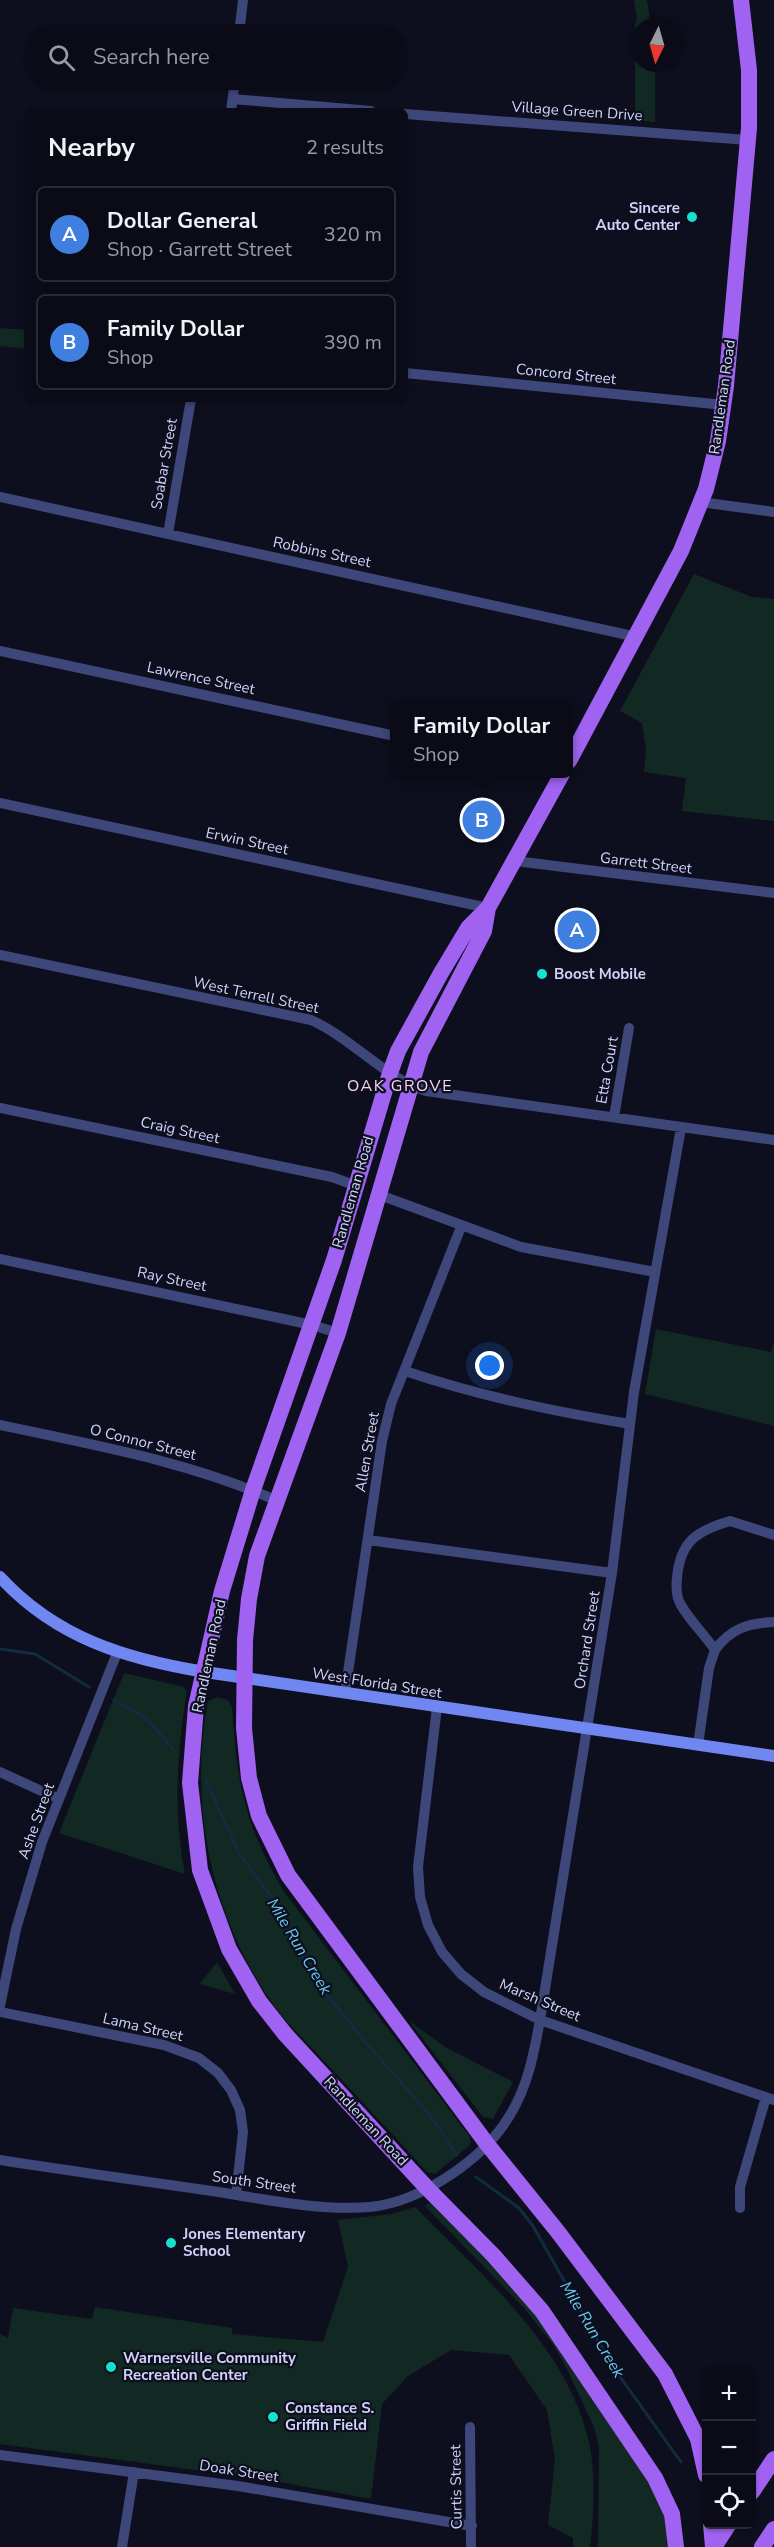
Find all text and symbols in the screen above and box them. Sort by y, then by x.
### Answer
north arrow [630,18,684,72]
search box [24,24,408,90]
icon: search [45,41,78,74]
text: Search here [93,42,210,72]
street label: Village Green Drive [510,96,643,126]
text: Nearby [48,130,135,165]
text: 2 results [306,134,384,161]
place label: Sincere Auto Center [596,198,680,235]
text: Dollar General [107,206,258,236]
marker: Sincere Auto Center [685,210,699,224]
text: A [62,221,77,248]
text: 320 m [324,221,382,248]
text: Shop · Garrett Street [107,236,292,263]
text: Family Dollar [107,314,244,344]
text: B [63,329,76,356]
text: 390 m [324,329,382,356]
street label: Randleman Road [704,338,740,456]
text: Shop [107,344,153,371]
street label: Concord Street [515,359,618,389]
street label: Soabar Street [146,416,182,511]
street label: Robbins Street [271,532,374,572]
street label: Lawrence Street [145,657,258,699]
popup [390,700,573,778]
text: Family Dollar [413,711,550,741]
text: Shop [413,741,459,768]
pin: B [462,798,502,842]
street label: Erwin Street [204,822,291,860]
street label: Garrett Street [599,847,694,879]
pin: A [558,908,596,952]
place label: Boost Mobile [554,964,646,984]
marker: Boost Mobile [535,967,549,981]
street label: West Terrell Street [191,972,321,1018]
street label: Etta Court [591,1034,623,1105]
district label: OAK GROVE [347,1075,453,1097]
street label: Craig Street [139,1112,222,1148]
street label: Randleman Road [327,1134,379,1250]
street label: Ray Street [136,1262,209,1296]
your location [475,1351,504,1380]
street label: Allen Street [350,1410,384,1494]
street label: O Connor Street [88,1419,199,1465]
street label: Orchard Street [569,1589,605,1690]
street label: Randleman Road [187,1597,231,1715]
street label: West Florida Street [311,1663,444,1703]
street label: Ashe Street [13,1780,59,1862]
water label: Mile Run Creek [262,1894,337,2000]
street label: Marsh Street [496,1974,584,2026]
street label: Lama Street [101,2008,186,2046]
street label: Randleman Road [319,2072,413,2170]
street label: South Street [211,2166,298,2198]
place label: Jones Elementary School [182,2224,305,2261]
marker: Jones Elementary School [164,2236,178,2250]
water label: Mile Run Creek [555,2277,630,2383]
place label: Warnersville Community Recreation Center [123,2348,296,2385]
marker: Warnersville Community Recreation Center [104,2360,118,2374]
map controls [702,2367,756,2529]
button: + [702,2367,756,2421]
place label: Constance S. Griffin Field [285,2398,374,2435]
marker: Constance S. Griffin Field [266,2410,280,2424]
button: − [702,2421,756,2475]
street label: Curtis Street [445,2444,467,2530]
street label: Doak Street [198,2455,281,2487]
button: locate [702,2475,756,2529]

